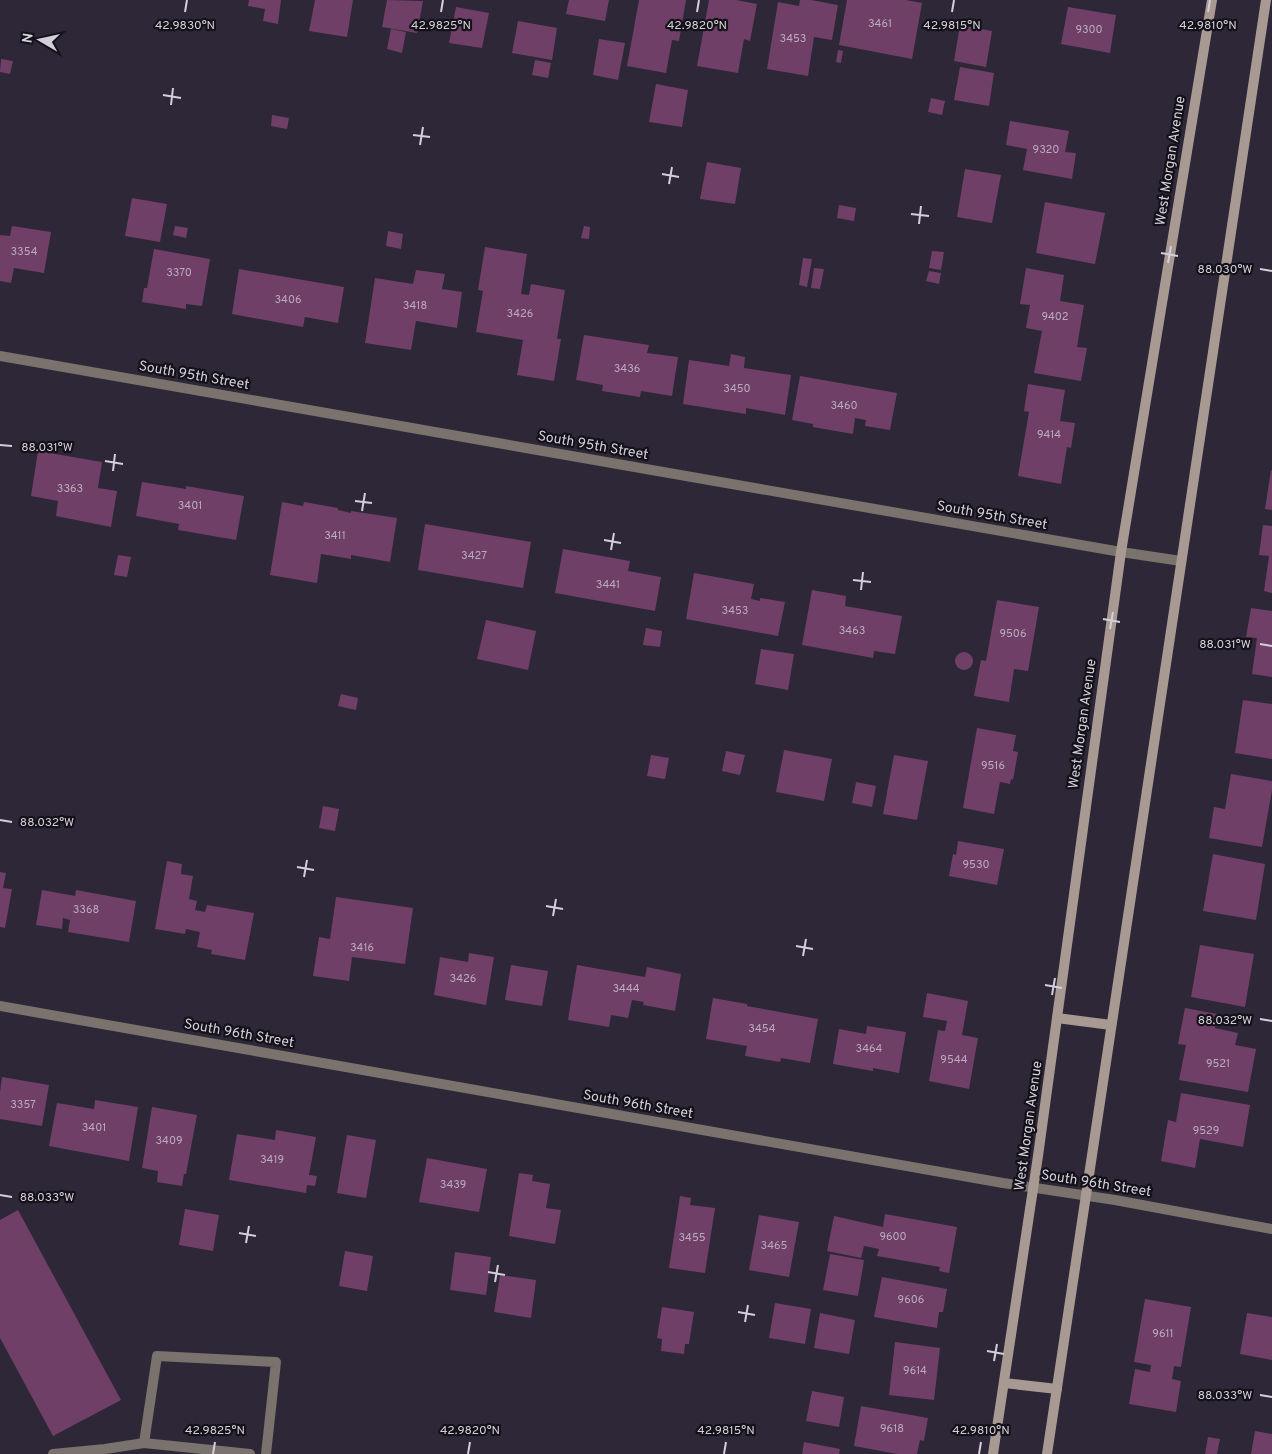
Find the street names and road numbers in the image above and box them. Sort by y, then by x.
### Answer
street label: West Morgan Avenue [1152,95,1190,227]
street label: South 95th Street [137,358,251,394]
street label: South 95th Street [536,428,650,464]
street label: South 95th Street [935,498,1049,534]
street label: West Morgan Avenue [1065,658,1101,790]
street label: South 96th Street [183,1016,295,1052]
street label: West Morgan Avenue [1011,1060,1047,1192]
street label: South 96th Street [582,1087,694,1123]
street label: South 96th Street [1040,1167,1152,1201]

